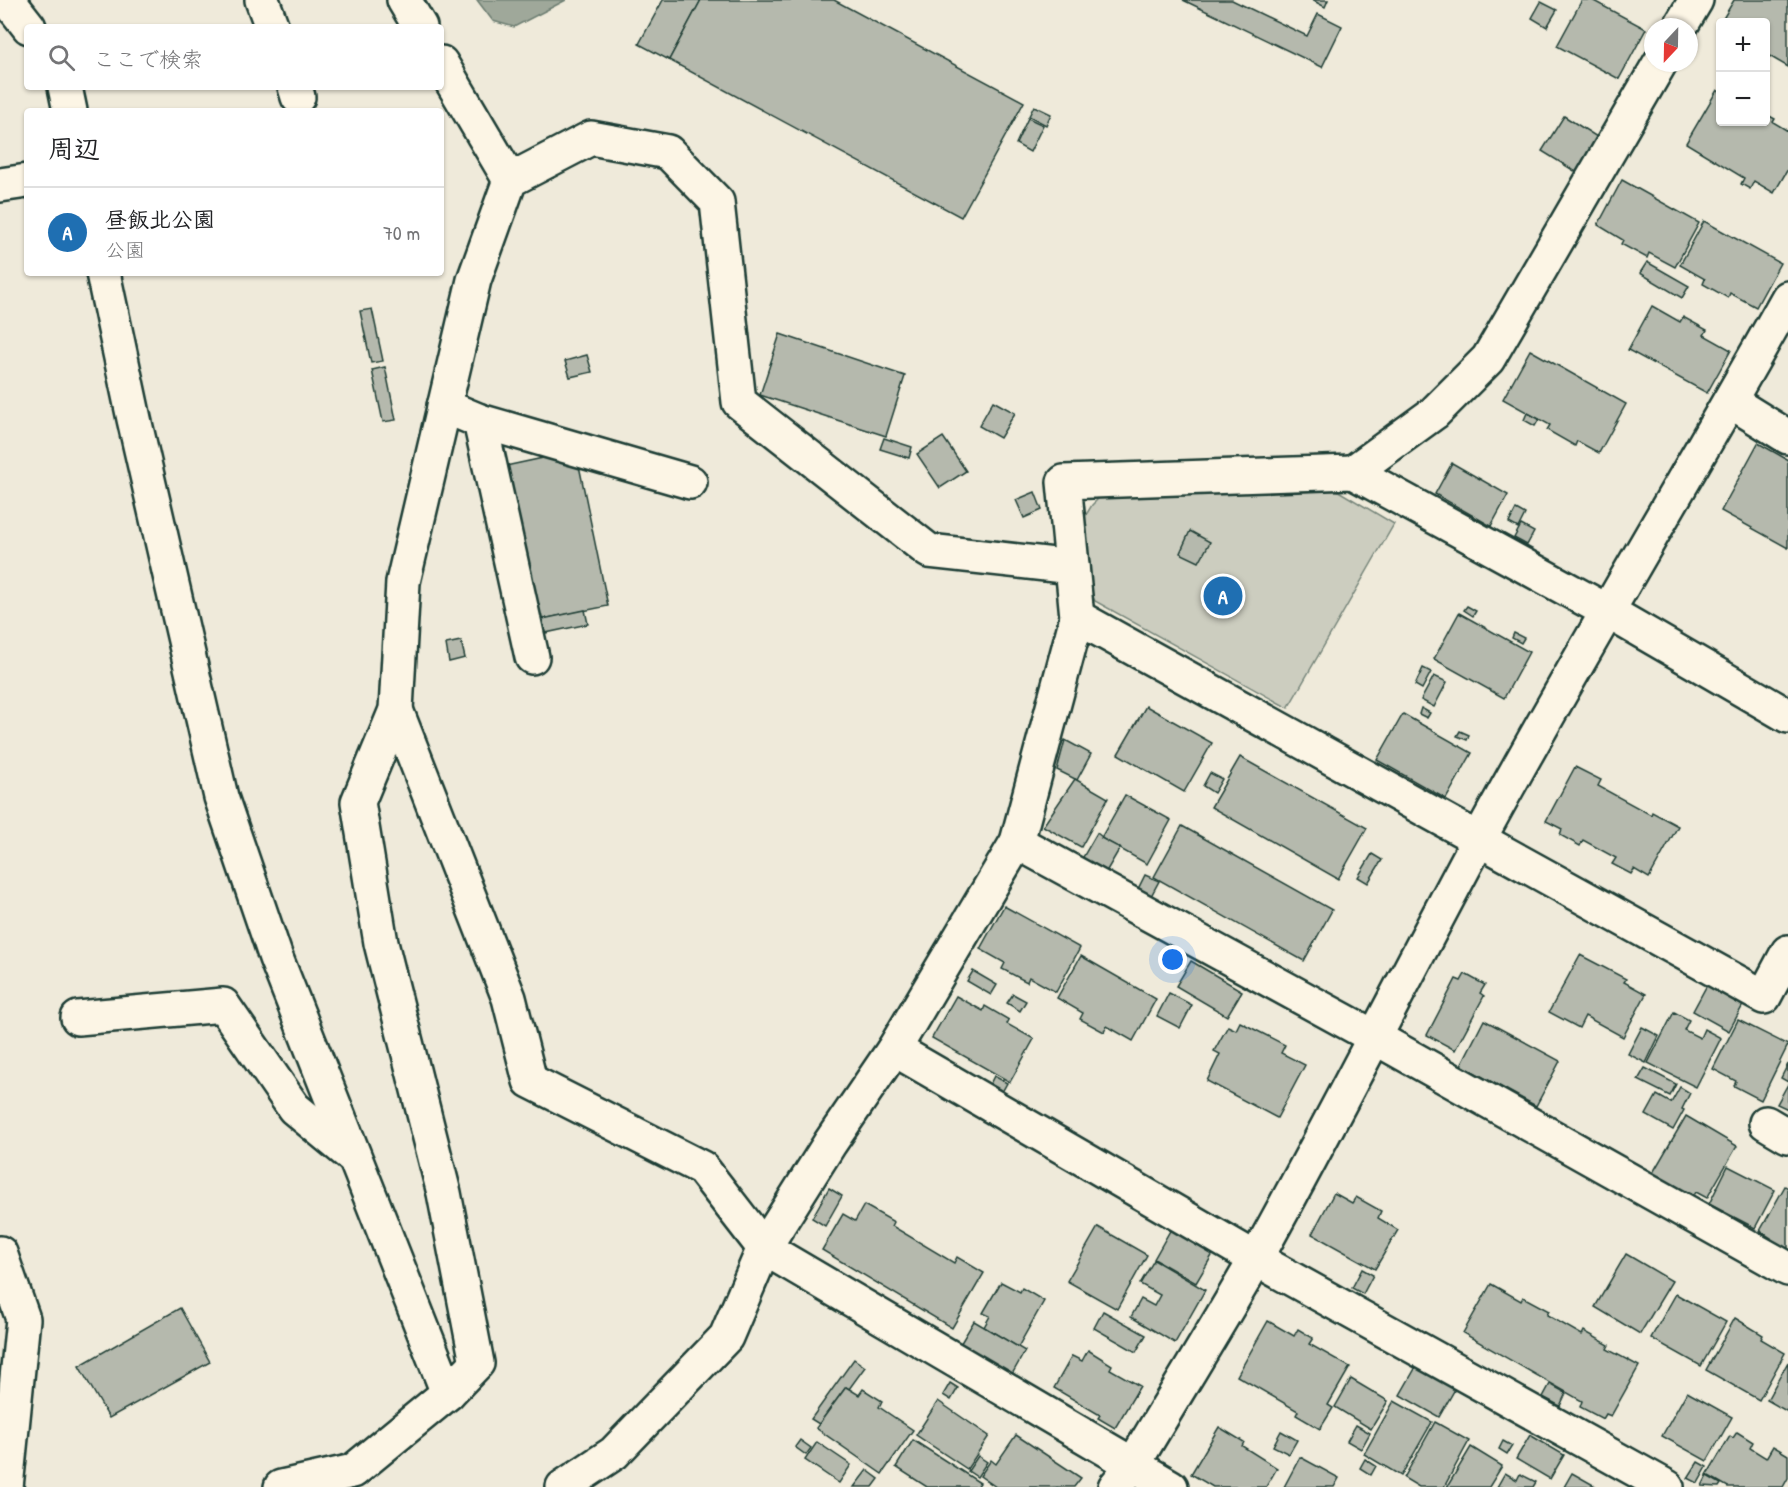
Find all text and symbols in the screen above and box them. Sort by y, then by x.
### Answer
north arrow [1644,18,1698,72]
map controls [1716,18,1770,126]
button: + [1716,18,1770,72]
search box [24,24,444,90]
icon: search [45,41,78,74]
text: ここで検索 [93,44,203,74]
button: − [1716,72,1770,126]
text: 周辺 [48,131,100,166]
text: 昼飯北公園 [105,204,215,234]
text: A [63,219,72,246]
text: 70 m [383,219,420,246]
text: 公園 [105,236,145,263]
pin: A [1204,574,1242,618]
your location [1158,945,1187,974]

